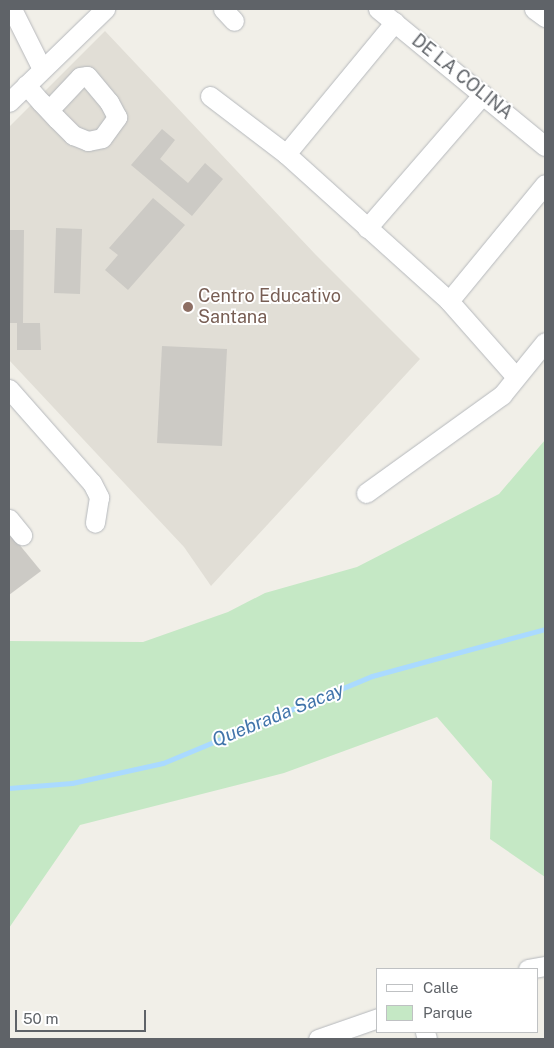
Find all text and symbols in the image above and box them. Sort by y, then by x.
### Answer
street label: DE LA COLINA [407,30,517,124]
place label: Centro Educativo Santana [198,286,341,328]
marker: Centro Educativo Santana [182,301,194,313]
water label: Quebrada Sacay [209,678,347,752]
legend [376,968,539,1033]
text: Calle [423,979,459,996]
scale bar [18,1000,149,1032]
text: Parque [423,1004,473,1021]
text: 50 m [23,1010,58,1027]

